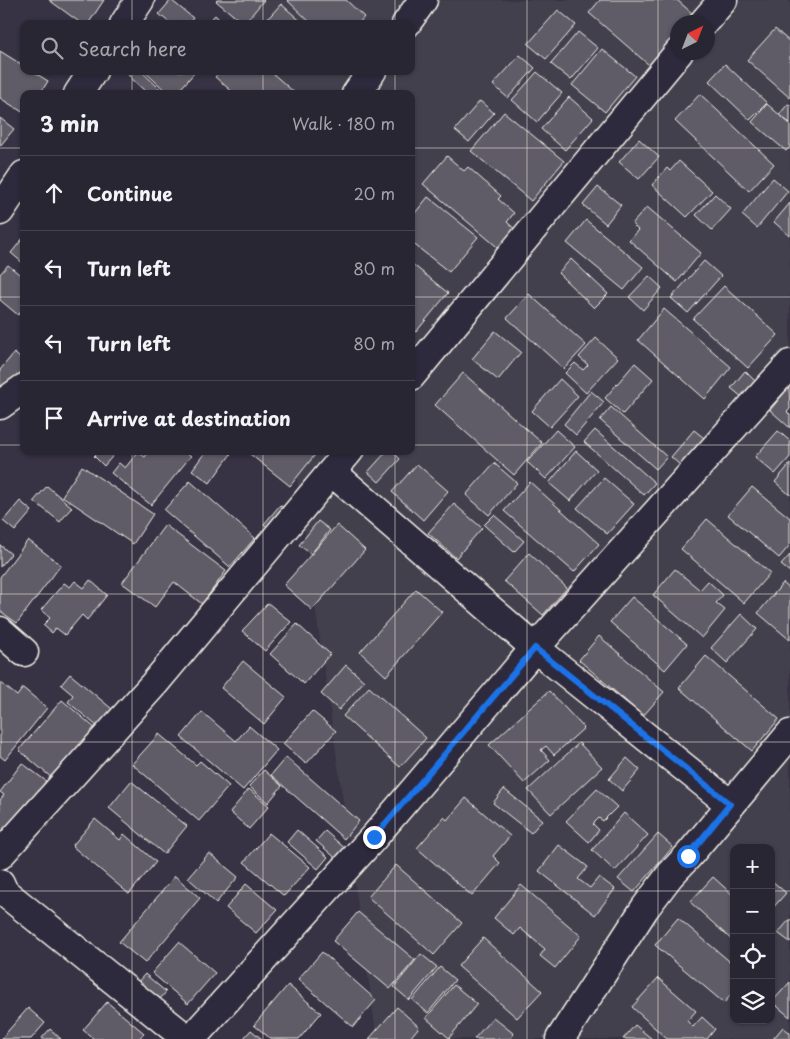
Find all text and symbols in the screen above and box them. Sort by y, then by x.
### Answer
north arrow [670,15,715,60]
search box [20,20,415,75]
icon: search [38,34,66,62]
text: Search here [78,34,187,62]
text: 3 min [40,107,99,139]
text: Walk · 180 m [292,111,395,135]
icon: ahead [40,179,68,207]
text: Continue [87,179,173,207]
text: 20 m [354,181,395,205]
icon: left [40,254,68,282]
text: Turn left [87,254,171,282]
text: 80 m [353,256,395,280]
icon: left [40,329,68,357]
text: Turn left [87,329,171,357]
text: 80 m [353,331,395,355]
icon: arrive [40,404,68,432]
text: Arrive at destination [87,404,291,432]
route end [363,826,386,849]
map controls [730,844,775,1024]
button: + [730,844,775,889]
route start [677,845,700,868]
button: − [730,889,775,934]
button: locate [730,934,775,979]
button: layers [730,979,775,1024]

